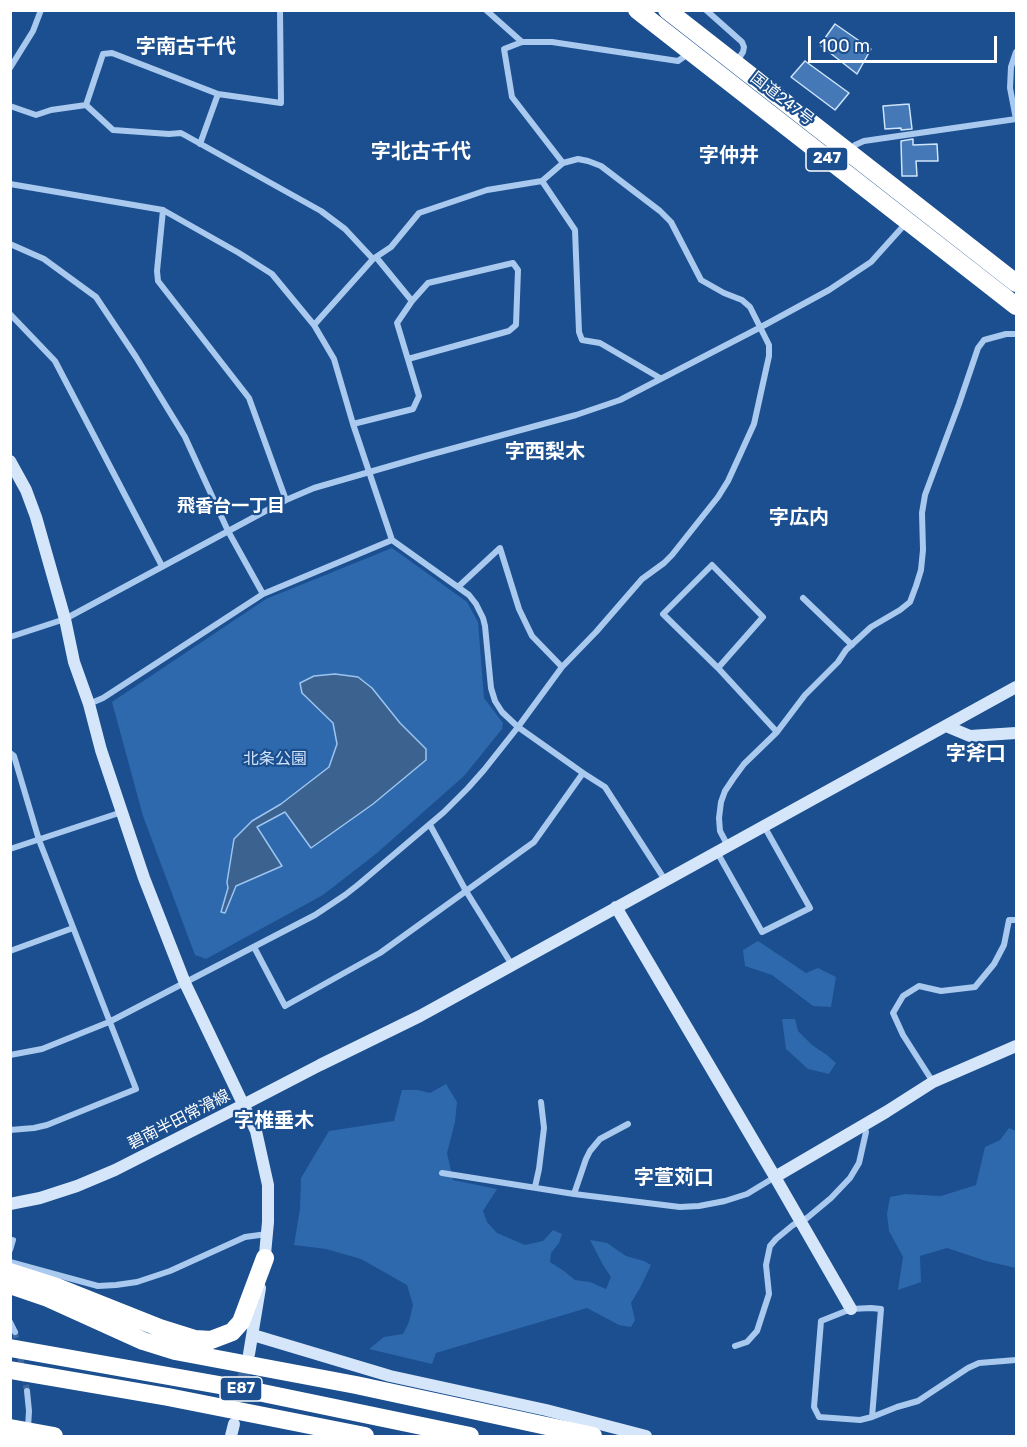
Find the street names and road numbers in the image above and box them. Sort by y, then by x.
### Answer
street label: 国道247号 [747,68,817,130]
road number: 247 [806,147,848,171]
street label: 碧南半田常滑線 [125,1086,233,1154]
road number: E87 [220,1377,262,1401]

